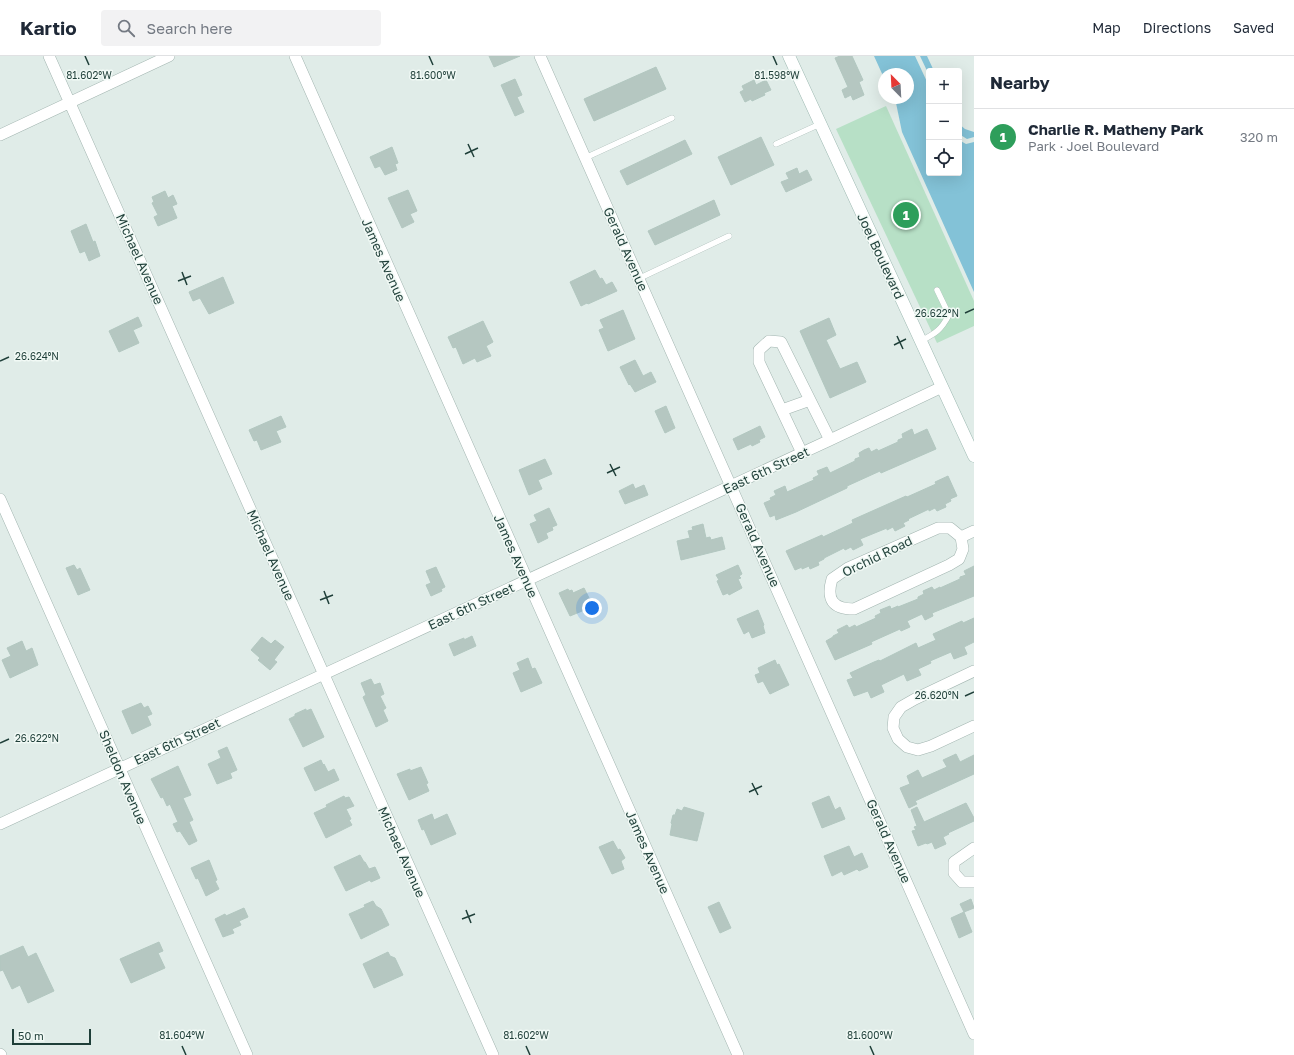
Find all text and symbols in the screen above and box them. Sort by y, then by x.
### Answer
search box [101,10,381,46]
text: Kartio [20,16,77,39]
icon: search [115,17,137,39]
text: Search here [147,19,233,37]
text: Map [1092,19,1121,36]
text: Directions [1143,19,1211,36]
text: Saved [1233,19,1274,36]
north arrow [878,68,914,104]
map controls [926,68,962,176]
button: + [926,68,962,104]
text: 81.602°W [66,69,112,81]
text: 81.600°W [410,69,456,81]
text: 81.598°W [754,69,800,81]
text: Nearby [990,72,1050,93]
button: − [926,104,962,140]
text: Charlie R. Matheny Park [1028,120,1204,138]
text: 1 [1000,129,1006,145]
text: 320 m [1240,129,1278,145]
text: Park · Joel Boulevard [1028,138,1159,154]
button: locate [926,140,962,176]
pin: 1 [893,200,919,230]
street label: Gerald Avenue [600,205,652,293]
street label: Michael Avenue [113,211,167,307]
street label: Joel Boulevard [854,211,908,301]
street label: James Avenue [358,216,410,304]
text: 26.622°N [915,307,959,319]
text: 26.624°N [15,350,59,362]
street label: East 6th Street [720,443,812,497]
street label: Gerald Avenue [732,501,784,589]
street label: Michael Avenue [244,507,298,603]
street label: James Avenue [490,512,542,600]
street label: Orchid Road [839,532,915,580]
street label: East 6th Street [425,579,517,633]
your location [582,598,602,618]
text: 26.620°N [915,689,959,701]
street label: East 6th Street [131,714,223,768]
street label: Sheldon Avenue [96,727,150,827]
text: 26.622°N [15,732,59,744]
street label: Gerald Avenue [863,797,915,885]
street label: Michael Avenue [375,804,429,900]
street label: James Avenue [622,808,674,896]
scale bar [12,1027,91,1046]
text: 50 m [18,1029,44,1042]
text: 81.604°W [159,1029,205,1041]
text: 81.602°W [503,1029,549,1041]
text: 81.600°W [847,1029,893,1041]

